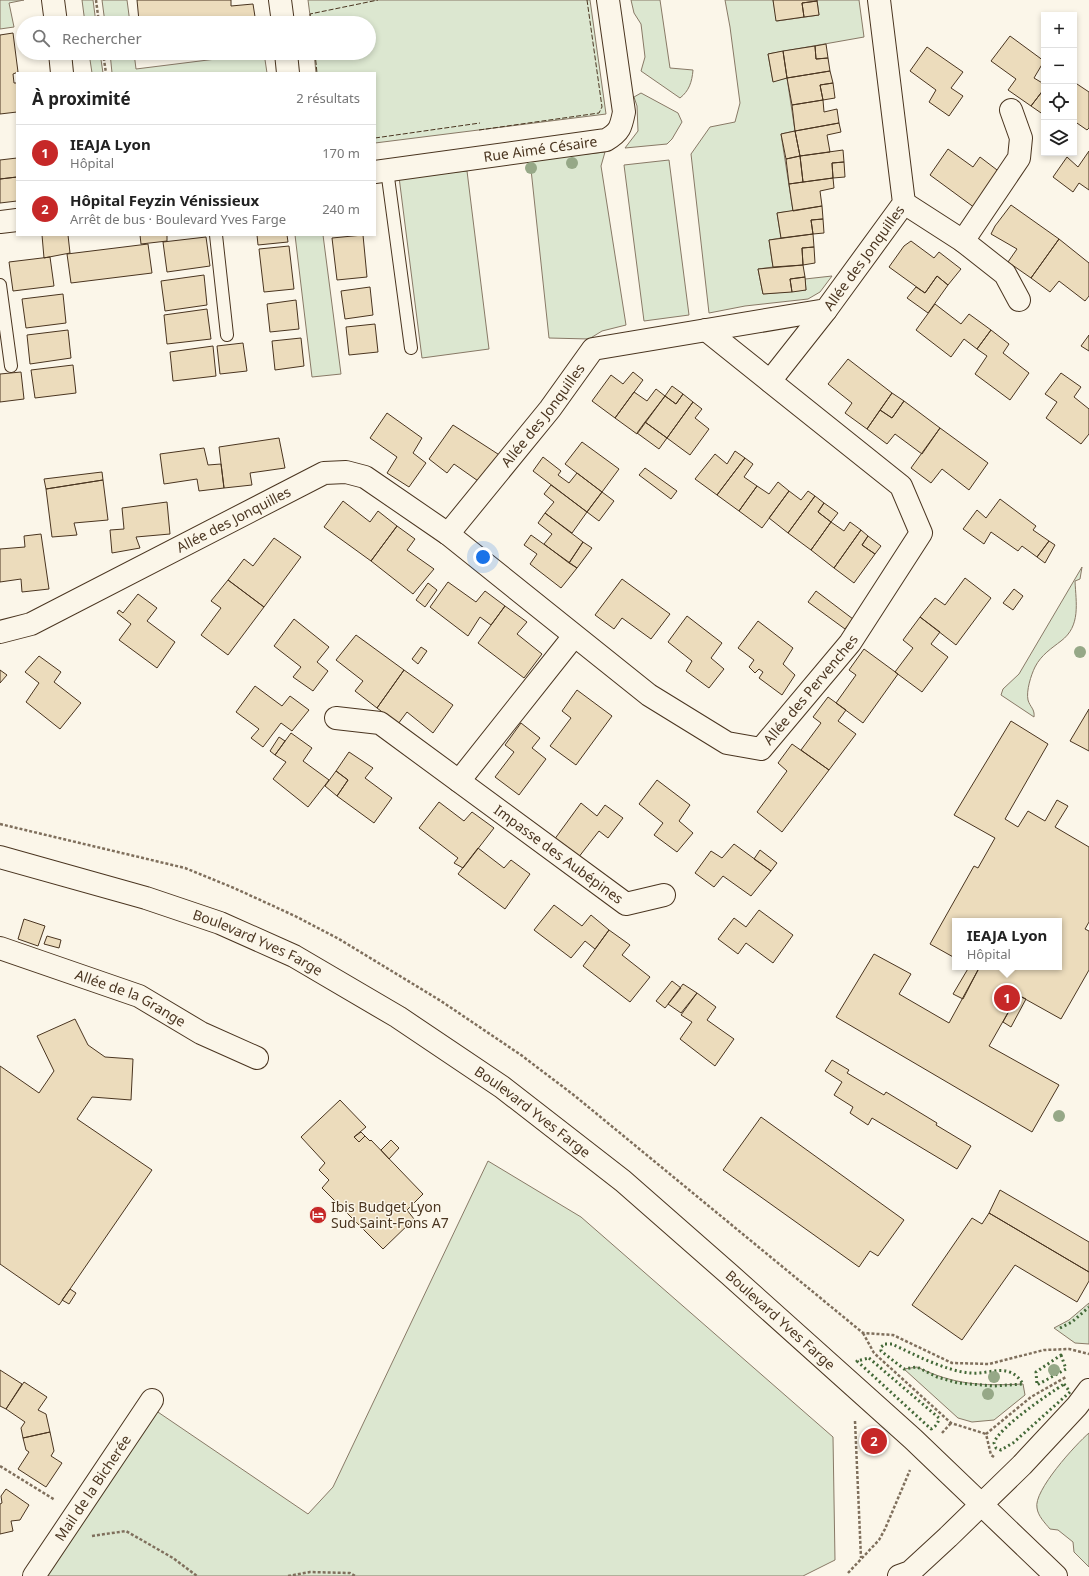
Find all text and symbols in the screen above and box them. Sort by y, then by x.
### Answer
map controls [1041,12,1077,156]
button: + [1041,12,1077,48]
search box [16,16,376,60]
icon: search [30,27,52,49]
text: Rechercher [62,28,142,48]
button: − [1041,48,1077,84]
button: locate [1041,84,1077,120]
text: À proximité [32,87,131,110]
text: 2 résultats [296,89,360,107]
button: layers [1041,120,1077,156]
street label: Rue Aimé Césaire [482,131,598,166]
text: IEAJA Lyon [70,134,151,154]
text: 1 [41,144,49,162]
text: 170 m [322,144,360,162]
text: Hôpital [70,154,114,172]
text: Hôpital Feyzin Vénissieux [70,190,259,210]
text: 2 [41,200,49,218]
text: 240 m [322,200,360,218]
street label: Allée des Jonquilles [819,201,909,314]
text: Arrêt de bus · Boulevard Yves Farge [70,210,286,228]
street label: Allée des Jonquilles [496,359,589,471]
street label: Allée des Jonquilles [173,482,294,556]
your location [473,547,493,567]
street label: Allée des Pervenches [759,630,862,749]
street label: Impasse des Aubépines [490,800,628,908]
street label: Boulevard Yves Farge [190,904,326,980]
popup [952,918,1062,970]
text: IEAJA Lyon [967,925,1047,945]
text: Hôpital [967,945,1011,963]
street label: Allée de la Grange [73,965,190,1031]
pin: 1 [994,983,1020,1013]
street label: Boulevard Yves Farge [471,1061,595,1161]
place label: Ibis Budget Lyon Sud Saint-Fons A7 [331,1197,449,1232]
hotel icon: Ibis Budget Lyon Sud Saint-Fons A7 [308,1205,328,1225]
street label: Boulevard Yves Farge [722,1266,840,1374]
pin: 2 [861,1426,887,1456]
street label: Mail de la Bicherée [50,1431,135,1545]

